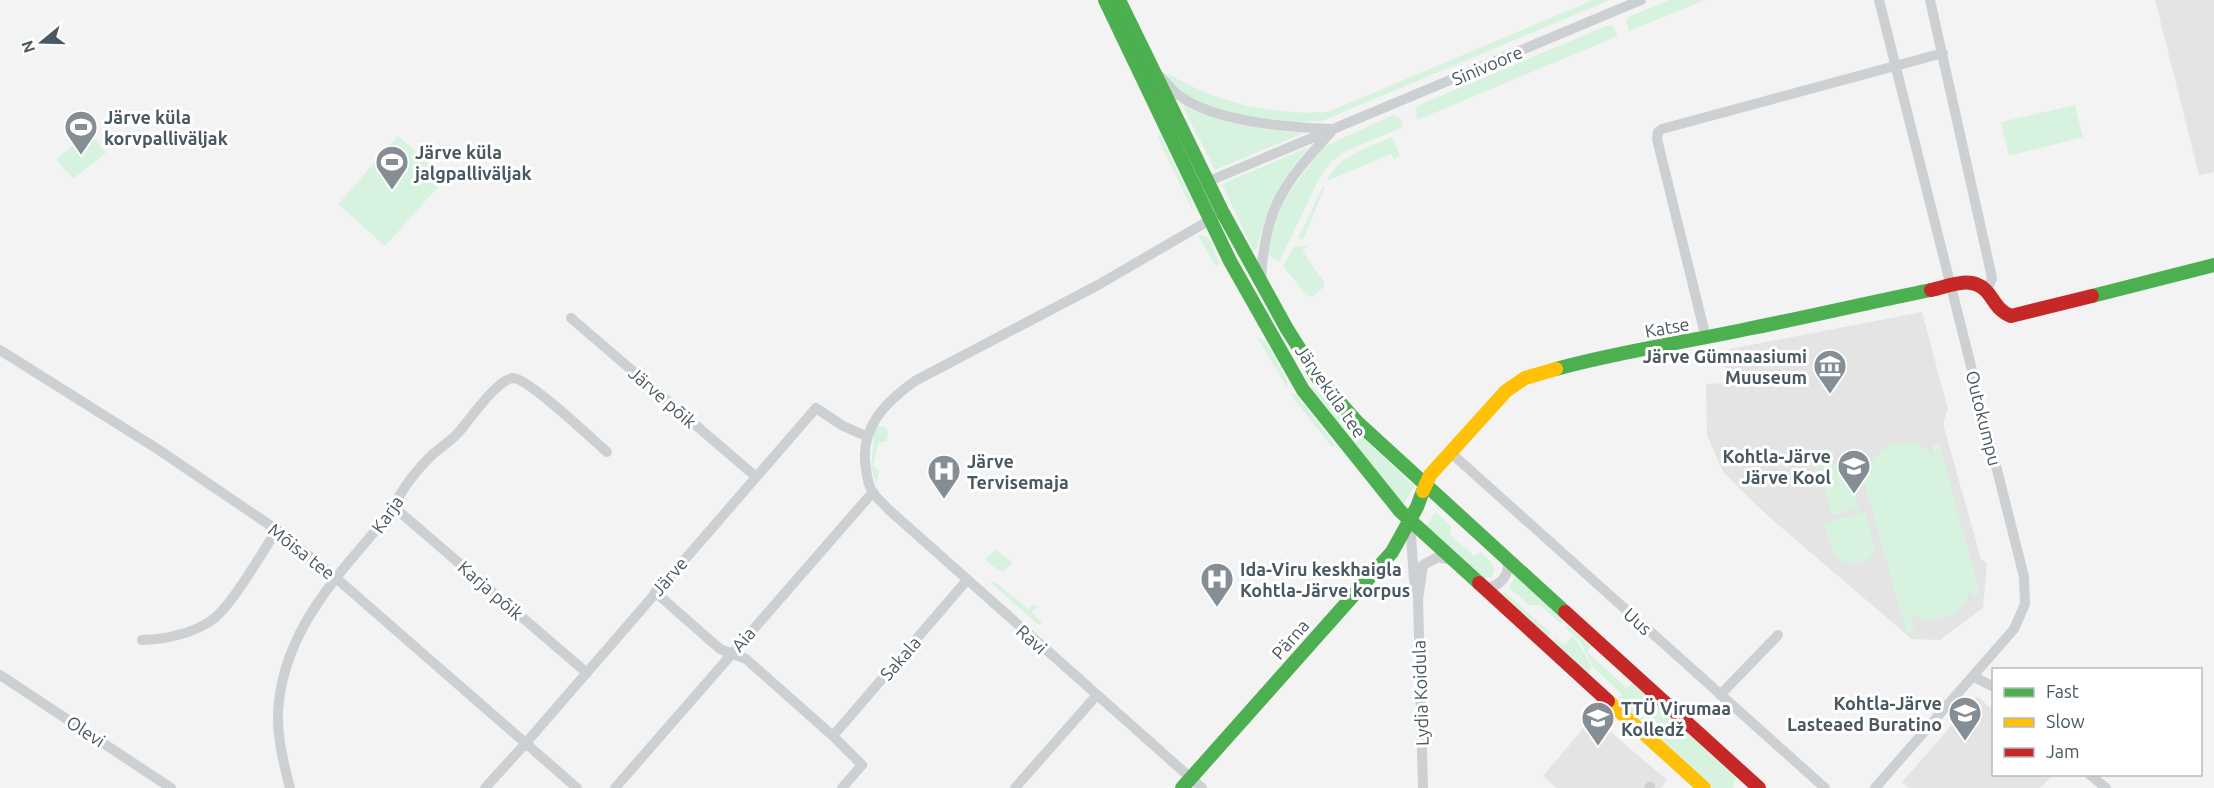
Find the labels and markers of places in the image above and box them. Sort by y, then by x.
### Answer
place label: Järve küla korvpalliväljak [104,107,228,148]
sports icon: Järve küla korvpalliväljak [63,109,99,156]
place label: Järve küla jalgpalliväljak [413,142,532,183]
sports icon: Järve küla jalgpalliväljak [374,144,410,191]
place label: Järve Gümnaasiumi Muuseum [1643,346,1807,387]
museum icon: Järve Gümnaasiumi Muuseum [1812,348,1848,395]
place label: Kohtla-Järve Järve Kool [1723,446,1832,487]
school or university icon: Kohtla-Järve Järve Kool [1836,448,1872,495]
place label: Järve Tervisemaja [967,451,1069,492]
hospital icon: Järve Tervisemaja [926,453,962,500]
place label: Ida-Viru keskhaigla Kohtla-Järve korpus [1240,559,1410,600]
hospital icon: Ida-Viru keskhaigla Kohtla-Järve korpus [1199,561,1235,608]
place label: Kohtla-Järve Lasteaed Buratino [1787,693,1942,734]
school or university icon: Kohtla-Järve Lasteaed Buratino [1947,695,1983,742]
place label: TTÜ Virumaa Kolledž [1621,698,1731,739]
school or university icon: TTÜ Virumaa Kolledž [1580,700,1616,747]

